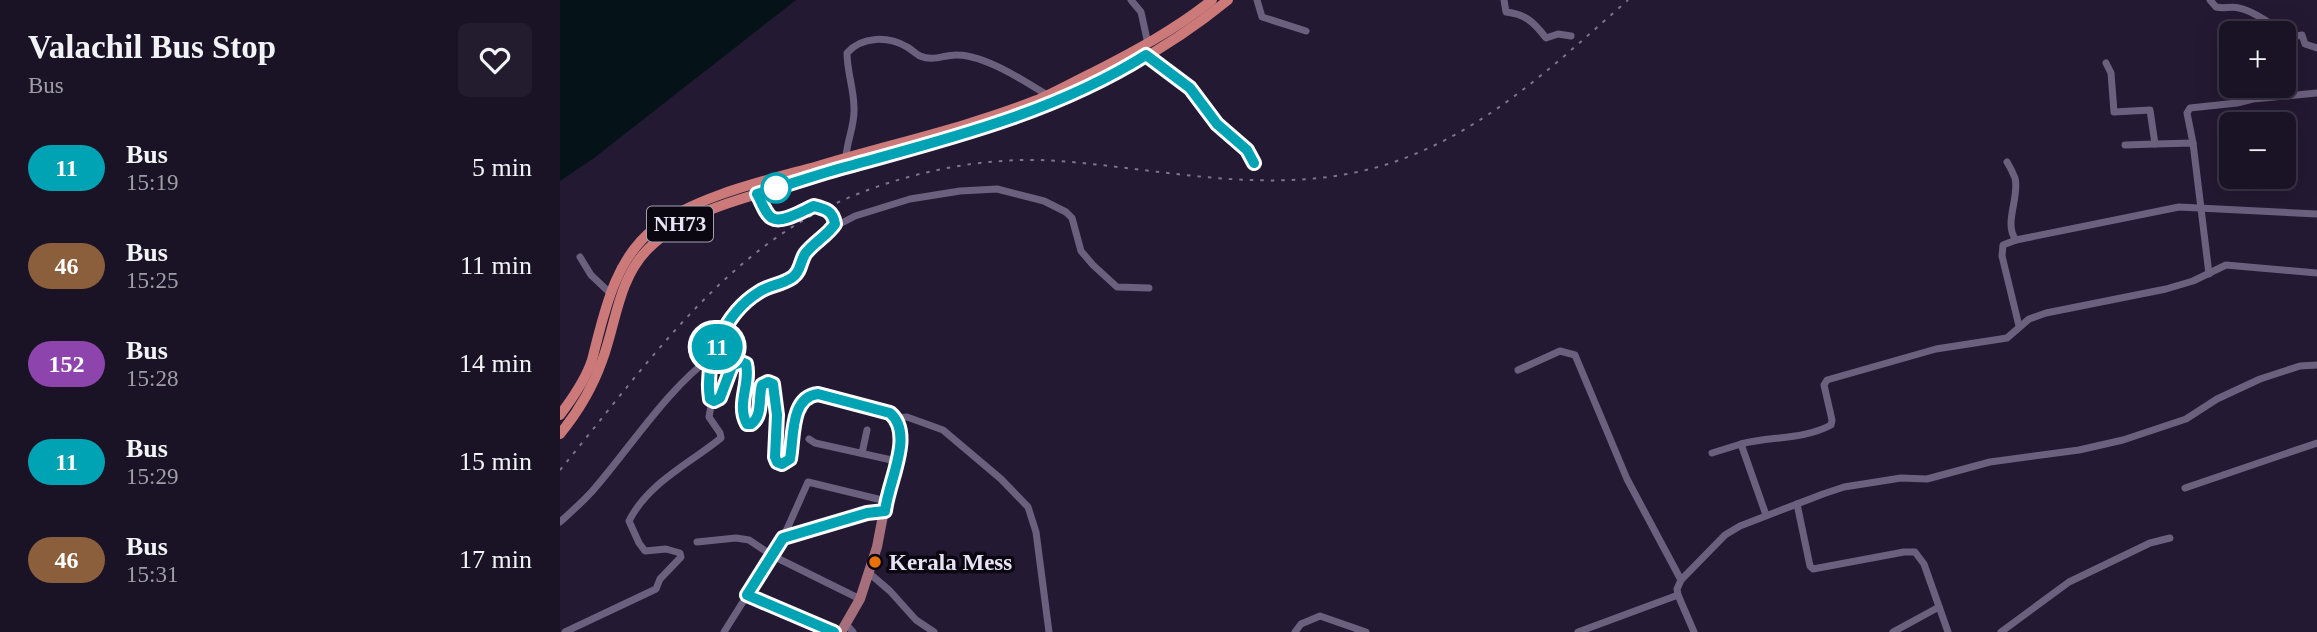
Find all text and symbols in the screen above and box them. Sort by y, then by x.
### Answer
map controls [2219,21,2296,189]
button: + [2219,21,2296,98]
button: heart [458,23,532,97]
text: Valachil Bus Stop [28,29,276,65]
text: Bus [28,73,64,98]
button: − [2219,112,2296,189]
text: Bus [126,140,168,169]
text: 5 min [472,153,532,182]
text: 11 [55,155,78,181]
text: 15:19 [126,170,178,195]
unlabelled marker [761,173,791,203]
road number: NH73 [647,206,713,242]
text: Bus [126,238,168,267]
text: 11 min [460,251,532,280]
text: 46 [55,253,79,279]
text: 15:25 [126,268,178,293]
line badge: 11 [685,324,748,370]
text: 11 [706,334,728,360]
text: Bus [126,336,168,365]
text: 14 min [459,349,532,378]
text: 152 [49,351,85,377]
text: 15:28 [126,366,178,391]
text: Bus [126,434,168,463]
text: 15 min [459,447,532,476]
text: 11 [55,449,78,475]
text: 15:29 [126,464,178,489]
text: Bus [126,532,168,561]
text: 17 min [459,545,532,574]
text: 46 [55,547,79,573]
place label: Kerala Mess [889,550,1012,575]
marker: Kerala Mess [867,554,883,570]
text: 15:31 [126,562,178,587]

